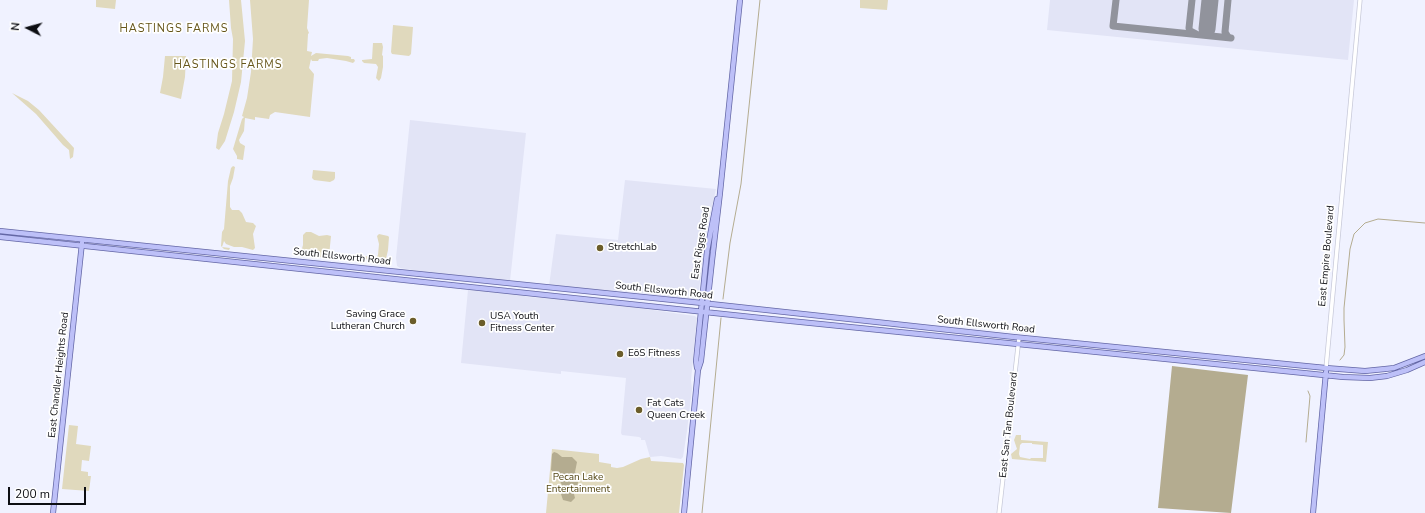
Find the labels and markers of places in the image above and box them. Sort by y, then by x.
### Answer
place label: StretchLab [608,242,657,254]
marker: StretchLab [595,243,605,253]
place label: Saving Grace Lutheran Church [331,309,405,332]
place label: USA Youth Fitness Center [490,311,554,334]
marker: Saving Grace Lutheran Church [408,316,418,326]
marker: USA Youth Fitness Center [477,318,487,328]
place label: EōS Fitness [628,348,680,360]
marker: EōS Fitness [615,349,625,359]
place label: Fat Cats Queen Creek [647,398,705,422]
marker: Fat Cats Queen Creek [634,405,644,415]

